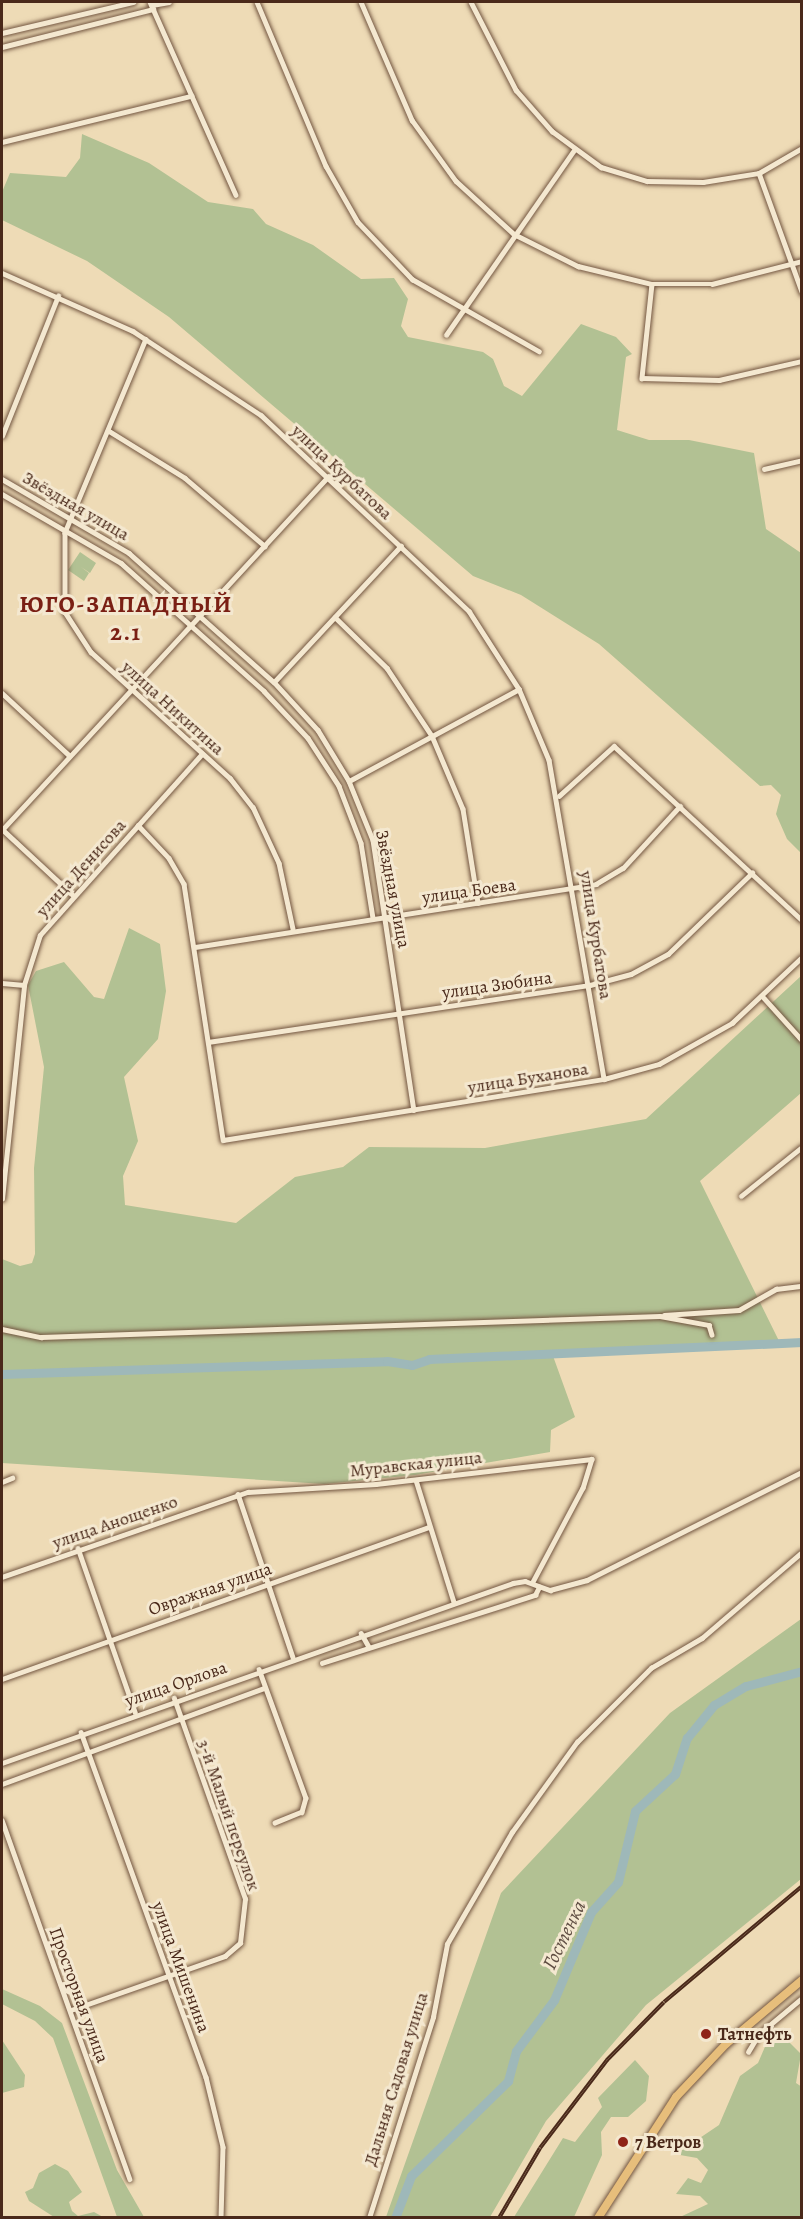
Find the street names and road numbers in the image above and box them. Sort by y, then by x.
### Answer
street label: улица Курбатова [287,420,397,524]
street label: Звёздная улица [19,467,133,545]
street label: улица Никитина [117,656,229,760]
street label: улица Денисова [32,815,130,921]
street label: Звёздная улица [371,828,415,950]
street label: улица Курбатова [575,869,617,1001]
street label: улица Боева [421,874,517,908]
street label: улица Зюбина [441,967,553,1003]
street label: улица Буханова [466,1058,590,1098]
street label: Муравская улица [349,1446,483,1482]
street label: улица Анощенко [50,1490,180,1554]
street label: Овражная улица [145,1558,275,1620]
street label: улица Орлова [122,1656,230,1712]
street label: 3-й Малый переулок [193,1737,265,1893]
street label: улица Мишенина [147,1899,215,2035]
street label: Просторная улица [44,1924,114,2066]
street label: Дальняя Садовая улица [359,1989,433,2169]

